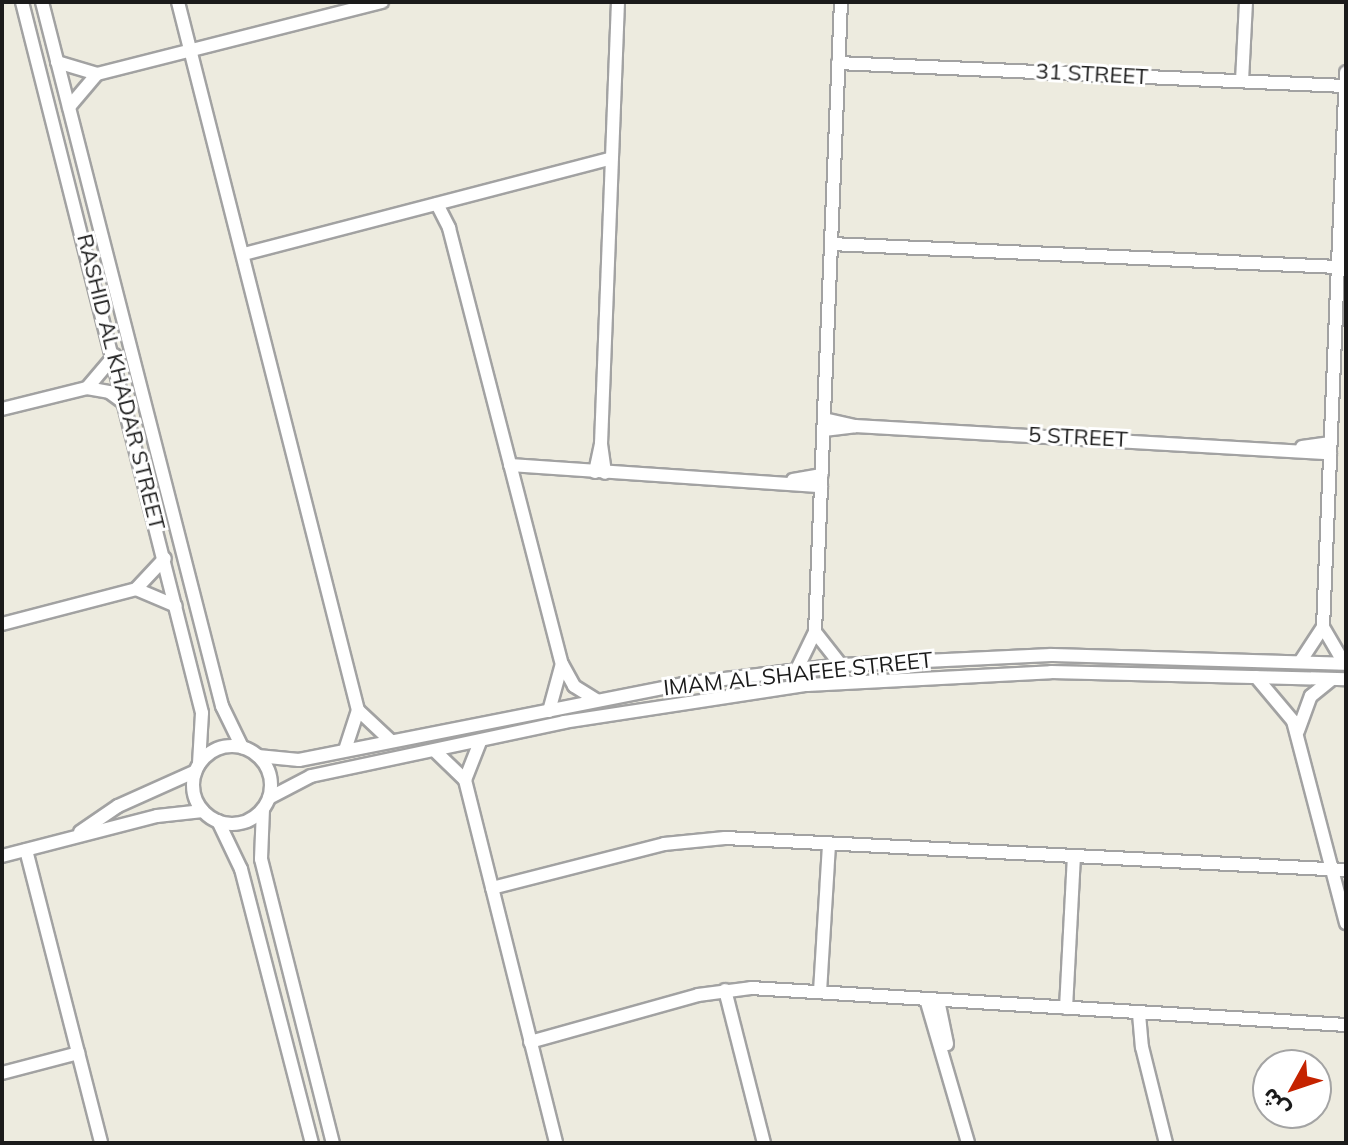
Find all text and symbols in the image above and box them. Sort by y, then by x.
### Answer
street label: 31 STREET [1035,58,1149,90]
street label: RASHID AL KHADAR STREET [71,231,171,533]
street label: 5 STREET [1028,421,1128,453]
street label: IMAM AL SHAFEE STREET [662,647,934,701]
north arrow [1252,1049,1332,1129]
text: ش [1255,1083,1296,1124]

